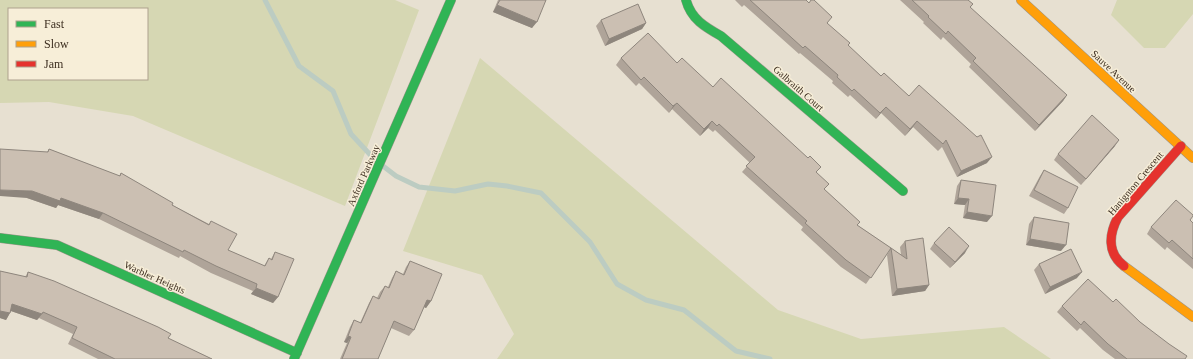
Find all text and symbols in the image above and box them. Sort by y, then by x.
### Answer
legend [8,8,148,80]
text: Fast [44,17,65,31]
text: Slow [44,37,69,51]
street label: Sauve Avenue [1089,48,1139,95]
text: Jam [44,57,64,71]
street label: Galbraith Court [771,64,826,113]
street label: Axford Parkway [345,143,382,208]
street label: Hanignton Crescent [1106,149,1165,217]
street label: Warbler Heights [123,259,187,296]

